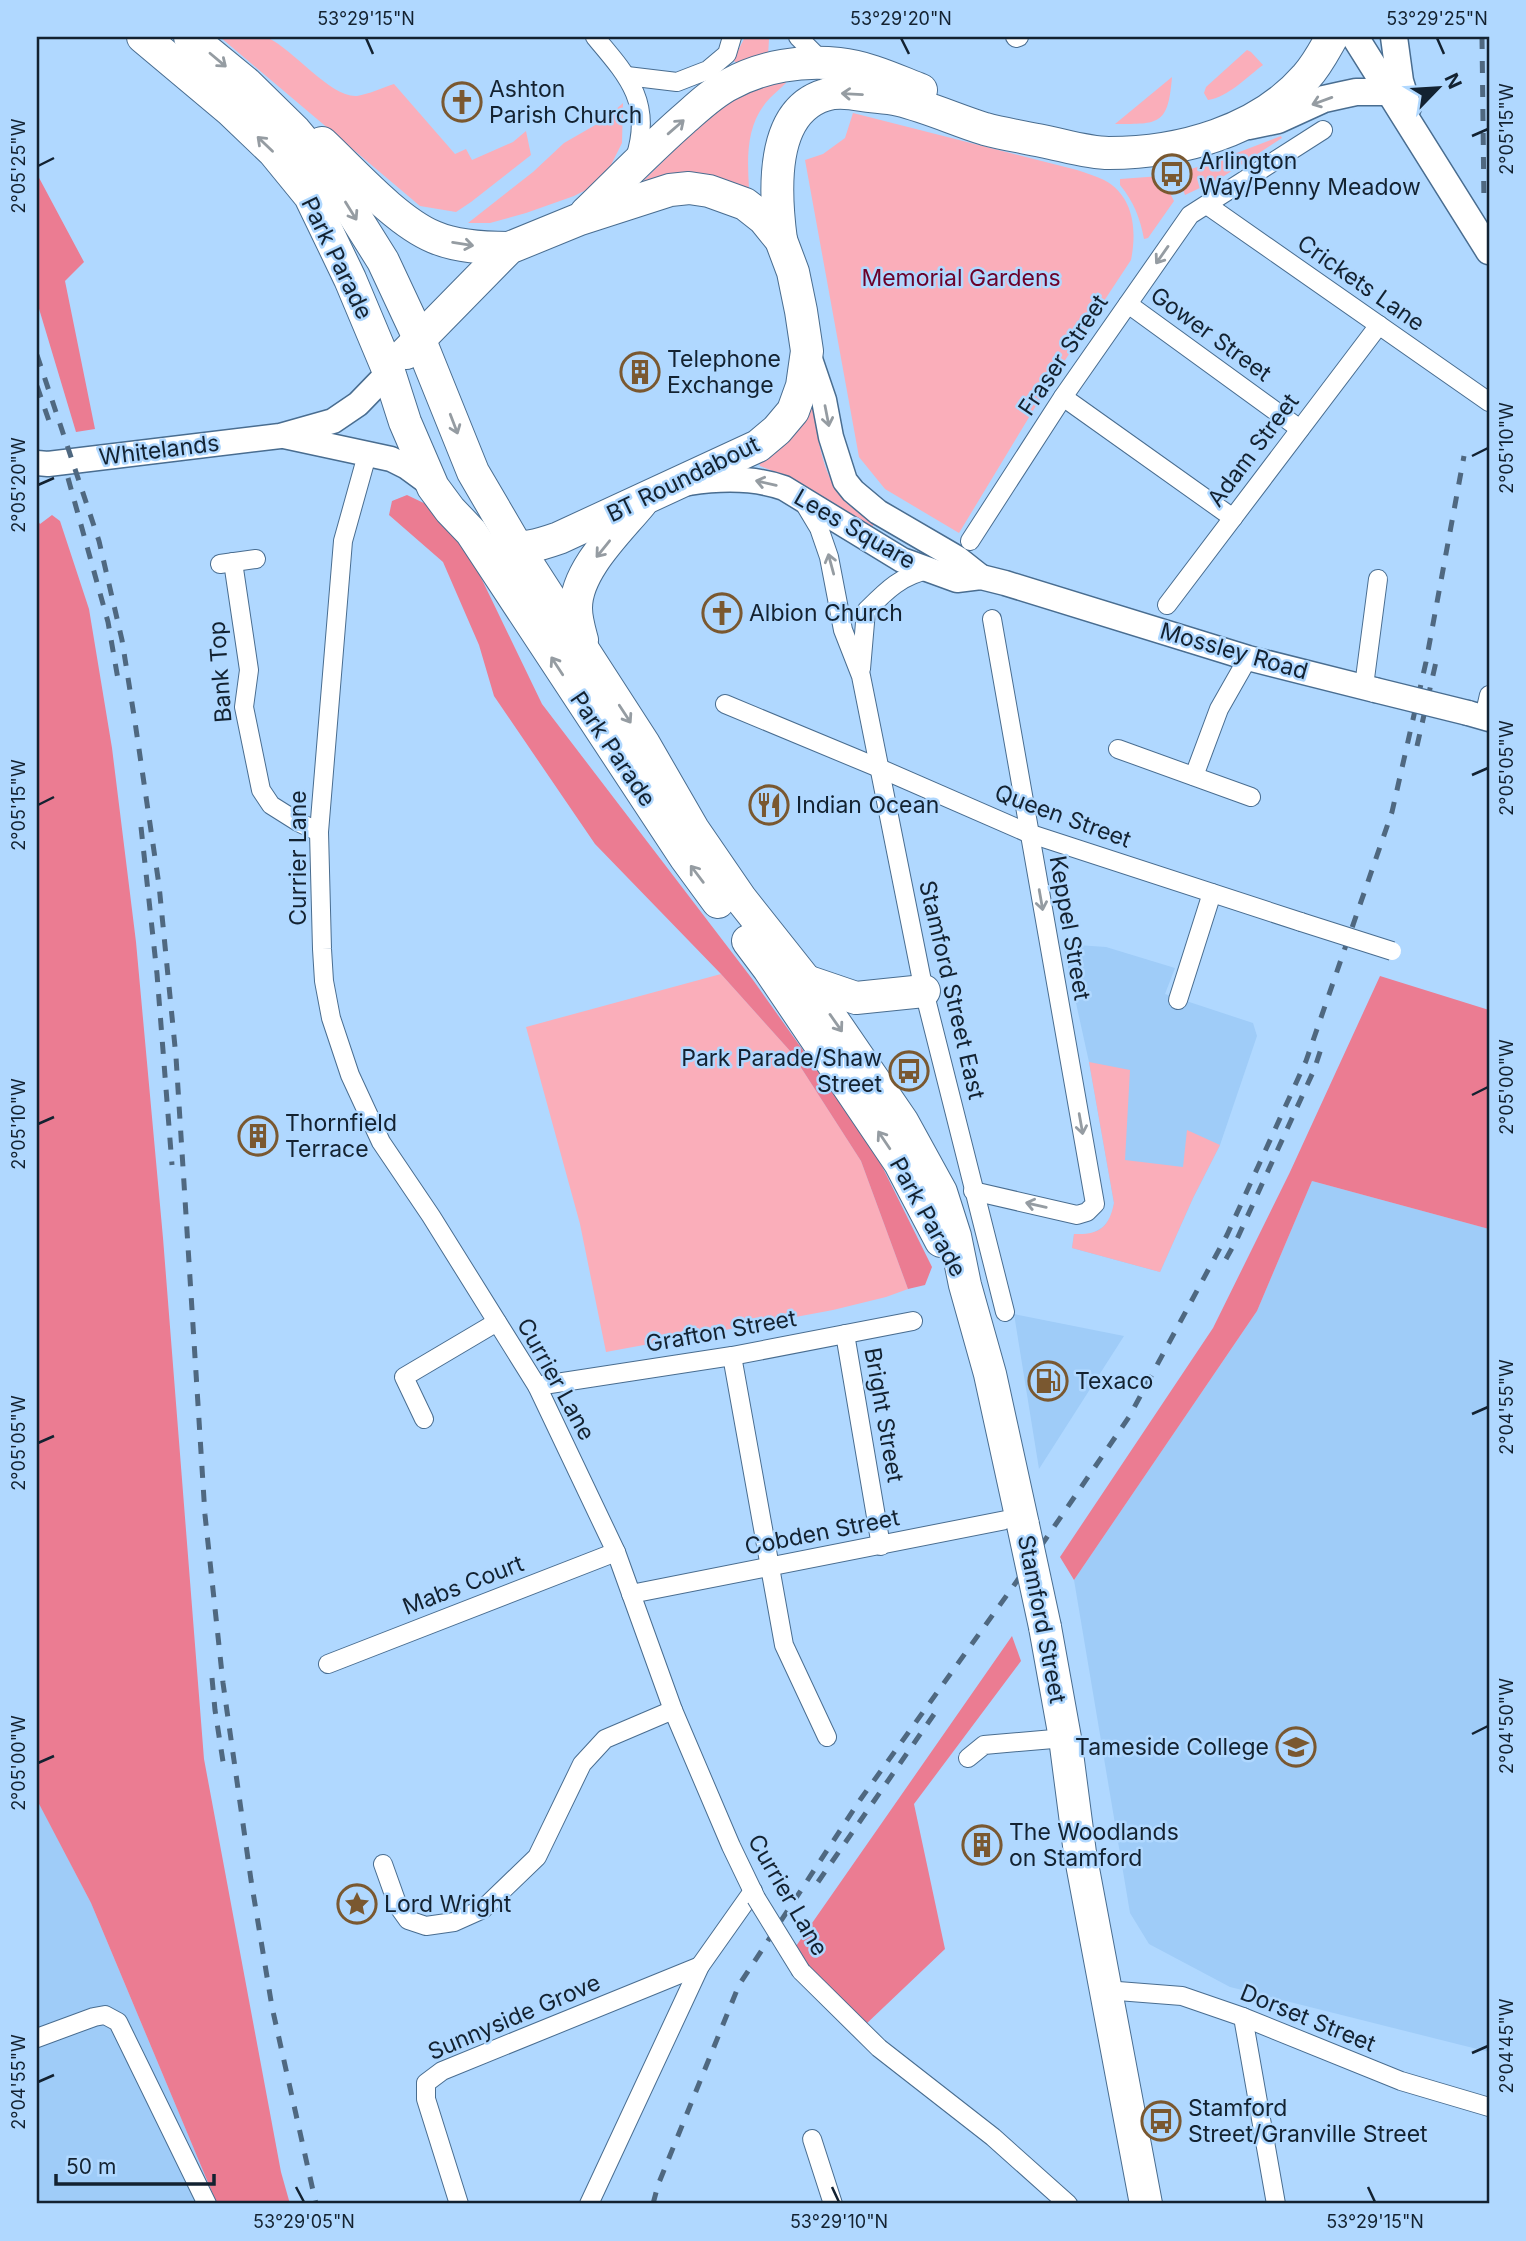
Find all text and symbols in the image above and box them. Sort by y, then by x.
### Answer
text: 53°29'15"N [317,8,415,29]
text: 53°29'20"N [850,8,952,29]
text: 53°29'25"N [1386,8,1488,29]
one-way arrow [209,52,227,68]
north arrow [1404,52,1474,122]
text: N [1439,70,1466,92]
place label: Ashton Parish Church [489,75,642,129]
church icon: Ashton Parish Church [441,81,483,123]
text: 2°05'15"W [1496,83,1517,175]
one-way arrow [840,88,863,101]
one-way arrow [1311,96,1333,108]
text: 2°05'25"W [8,118,29,213]
one-way arrow [666,119,684,135]
one-way arrow [257,136,274,153]
place label: Arlington Way/Penny Meadow [1199,147,1421,201]
bus stop icon: Arlington Way/Penny Meadow [1151,153,1193,195]
street label: Park Parade [295,192,379,324]
one-way arrow [345,200,359,220]
street label: Crickets Lane [1292,229,1430,337]
one-way arrow [451,238,474,251]
one-way arrow [1155,245,1169,264]
park label: Memorial Gardens [861,264,1061,292]
street label: Gower Street [1145,281,1277,387]
street label: Fraser Street [1012,289,1114,421]
place label: Telephone Exchange [667,345,781,399]
building icon: Telephone Exchange [619,351,661,393]
street label: Adam Street [1201,388,1305,512]
text: 2°05'10"W [1496,402,1517,494]
one-way arrow [821,404,834,427]
one-way arrow [448,412,461,434]
street label: Whitelands [97,429,221,471]
street label: BT Roundabout [602,430,764,528]
text: 2°05'20"W [8,437,29,533]
one-way arrow [755,476,777,489]
street label: Lees Square [789,483,921,575]
one-way arrow [596,540,611,558]
one-way arrow [824,553,837,576]
church icon: Albion Church [701,592,743,634]
place label: Albion Church [749,599,903,627]
street label: Mossley Road [1157,617,1311,685]
street label: Bank Top [202,620,238,724]
one-way arrow [550,657,565,676]
street label: Park Parade [564,686,662,812]
one-way arrow [618,704,633,723]
text: 2°05'05"W [1496,720,1517,816]
text: 2°05'15"W [8,759,29,851]
street label: Queen Street [991,778,1135,854]
restaurant icon: Indian Ocean [748,784,790,826]
street label: Currier Lane [284,790,312,926]
place label: Indian Ocean [796,791,939,819]
street label: Keppel Street [1043,853,1097,1003]
one-way arrow [690,865,705,884]
street label: Stamford Street East [913,878,991,1103]
one-way arrow [1034,889,1048,911]
one-way arrow [829,1013,843,1032]
text: 2°05'00"W [1496,1039,1517,1135]
place label: Park Parade/Shaw Street [681,1044,882,1098]
bus stop icon: Park Parade/Shaw Street [888,1050,930,1092]
text: 2°05'10"W [8,1078,29,1170]
place label: Thornfield Terrace [285,1109,397,1163]
one-way arrow [1075,1112,1088,1135]
building icon: Thornfield Terrace [237,1115,279,1157]
one-way arrow [877,1131,891,1150]
street label: Park Parade [884,1152,972,1282]
one-way arrow [1025,1198,1048,1212]
street label: Grafton Street [643,1304,799,1358]
street label: Currier Lane [511,1313,601,1445]
street label: Bright Street [858,1345,910,1485]
text: 2°04'55"W [1496,1359,1517,1455]
fuel station icon: Texaco [1027,1360,1069,1402]
place label: Texaco [1075,1367,1153,1395]
text: 2°05'05"W [8,1395,29,1491]
street label: Cobden Street [742,1503,902,1561]
street label: Stamford Street [1012,1532,1072,1706]
street label: Mabs Court [399,1549,528,1621]
text: 2°04'50"W [1496,1678,1517,1774]
text: 2°05'00"W [8,1715,29,1811]
school or university icon: Tameside College [1275,1726,1317,1768]
place label: Tameside College [1075,1733,1269,1761]
place label: The Woodlands on Stamford [1009,1818,1179,1872]
building icon: The Woodlands on Stamford [961,1824,1003,1866]
street label: Currier Lane [742,1829,834,1961]
place icon: Lord Wright [336,1883,378,1925]
place label: Lord Wright [384,1890,512,1918]
street label: Sunnyside Grove [424,1968,604,2066]
street label: Dorset Street [1236,1978,1380,2058]
text: 2°04'45"W [1496,1998,1517,2094]
text: 2°04'55"W [8,2034,29,2130]
place label: Stamford Street/Granville Street [1188,2094,1428,2148]
bus stop icon: Stamford Street/Granville Street [1140,2100,1182,2142]
scale bar [56,2143,214,2187]
text: 50 m [66,2154,116,2179]
text: 53°29'05"N [253,2211,355,2232]
text: 53°29'10"N [790,2211,888,2232]
text: 53°29'15"N [1326,2211,1424,2232]

